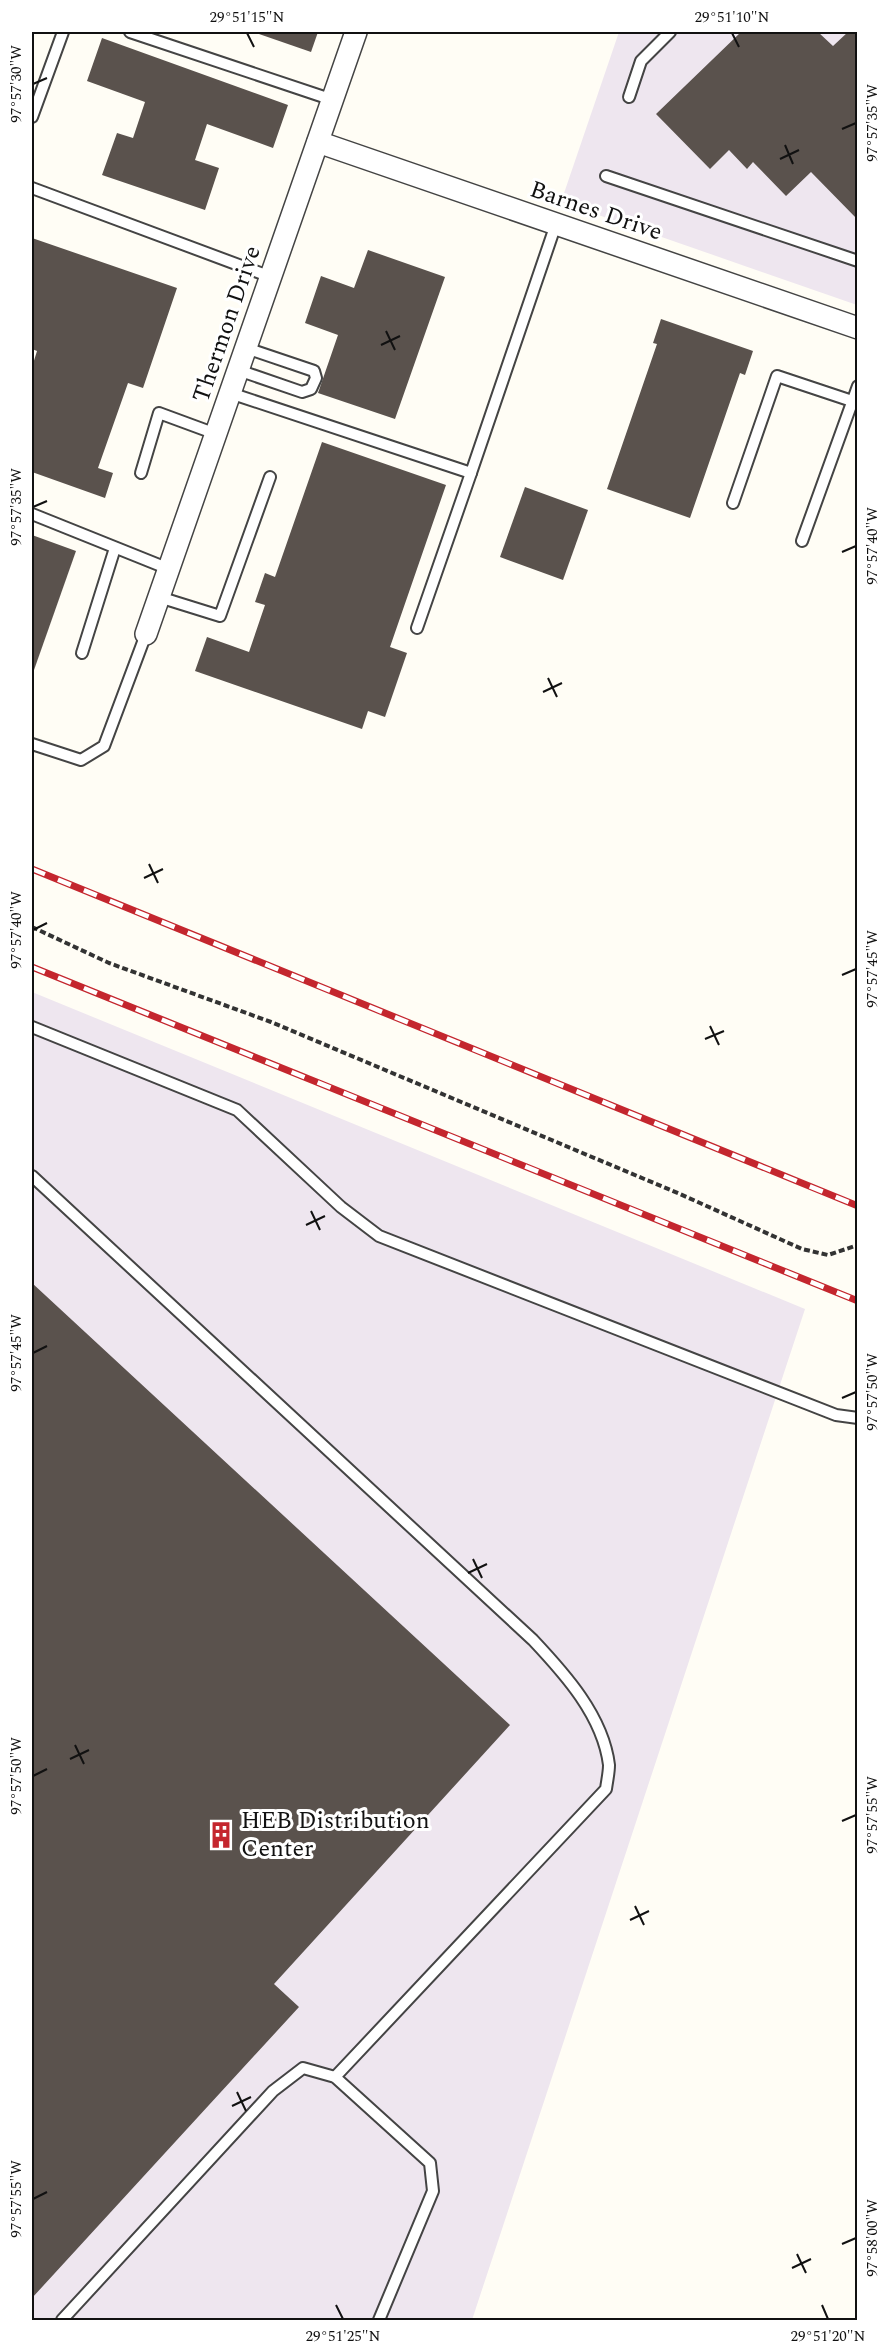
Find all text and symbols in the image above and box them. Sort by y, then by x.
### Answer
text: 29°51'15"N [210,6,285,29]
text: 29°51'10"N [695,6,770,29]
text: 97°57'30"W [5,45,28,123]
text: 97°57'35"W [861,84,884,162]
street label: Barnes Drive [525,172,667,250]
street label: Thermon Drive [183,241,271,407]
text: 97°57'35"W [5,468,28,546]
text: 97°57'40"W [861,507,884,585]
text: 97°57'40"W [5,891,28,969]
text: 97°57'45"W [861,930,884,1008]
text: 97°57'45"W [5,1314,28,1392]
text: 97°57'50"W [861,1353,884,1431]
text: 97°57'50"W [5,1737,28,1815]
text: 97°57'55"W [861,1776,884,1854]
place label: HEB Distribution Center [241,1803,430,1867]
building icon: HEB Distribution Center [206,1820,236,1850]
text: 97°57'55"W [5,2160,28,2238]
text: 97°58'00"W [861,2199,884,2277]
text: 29°51'25"N [306,2325,381,2348]
text: 29°51'20"N [791,2325,866,2348]

